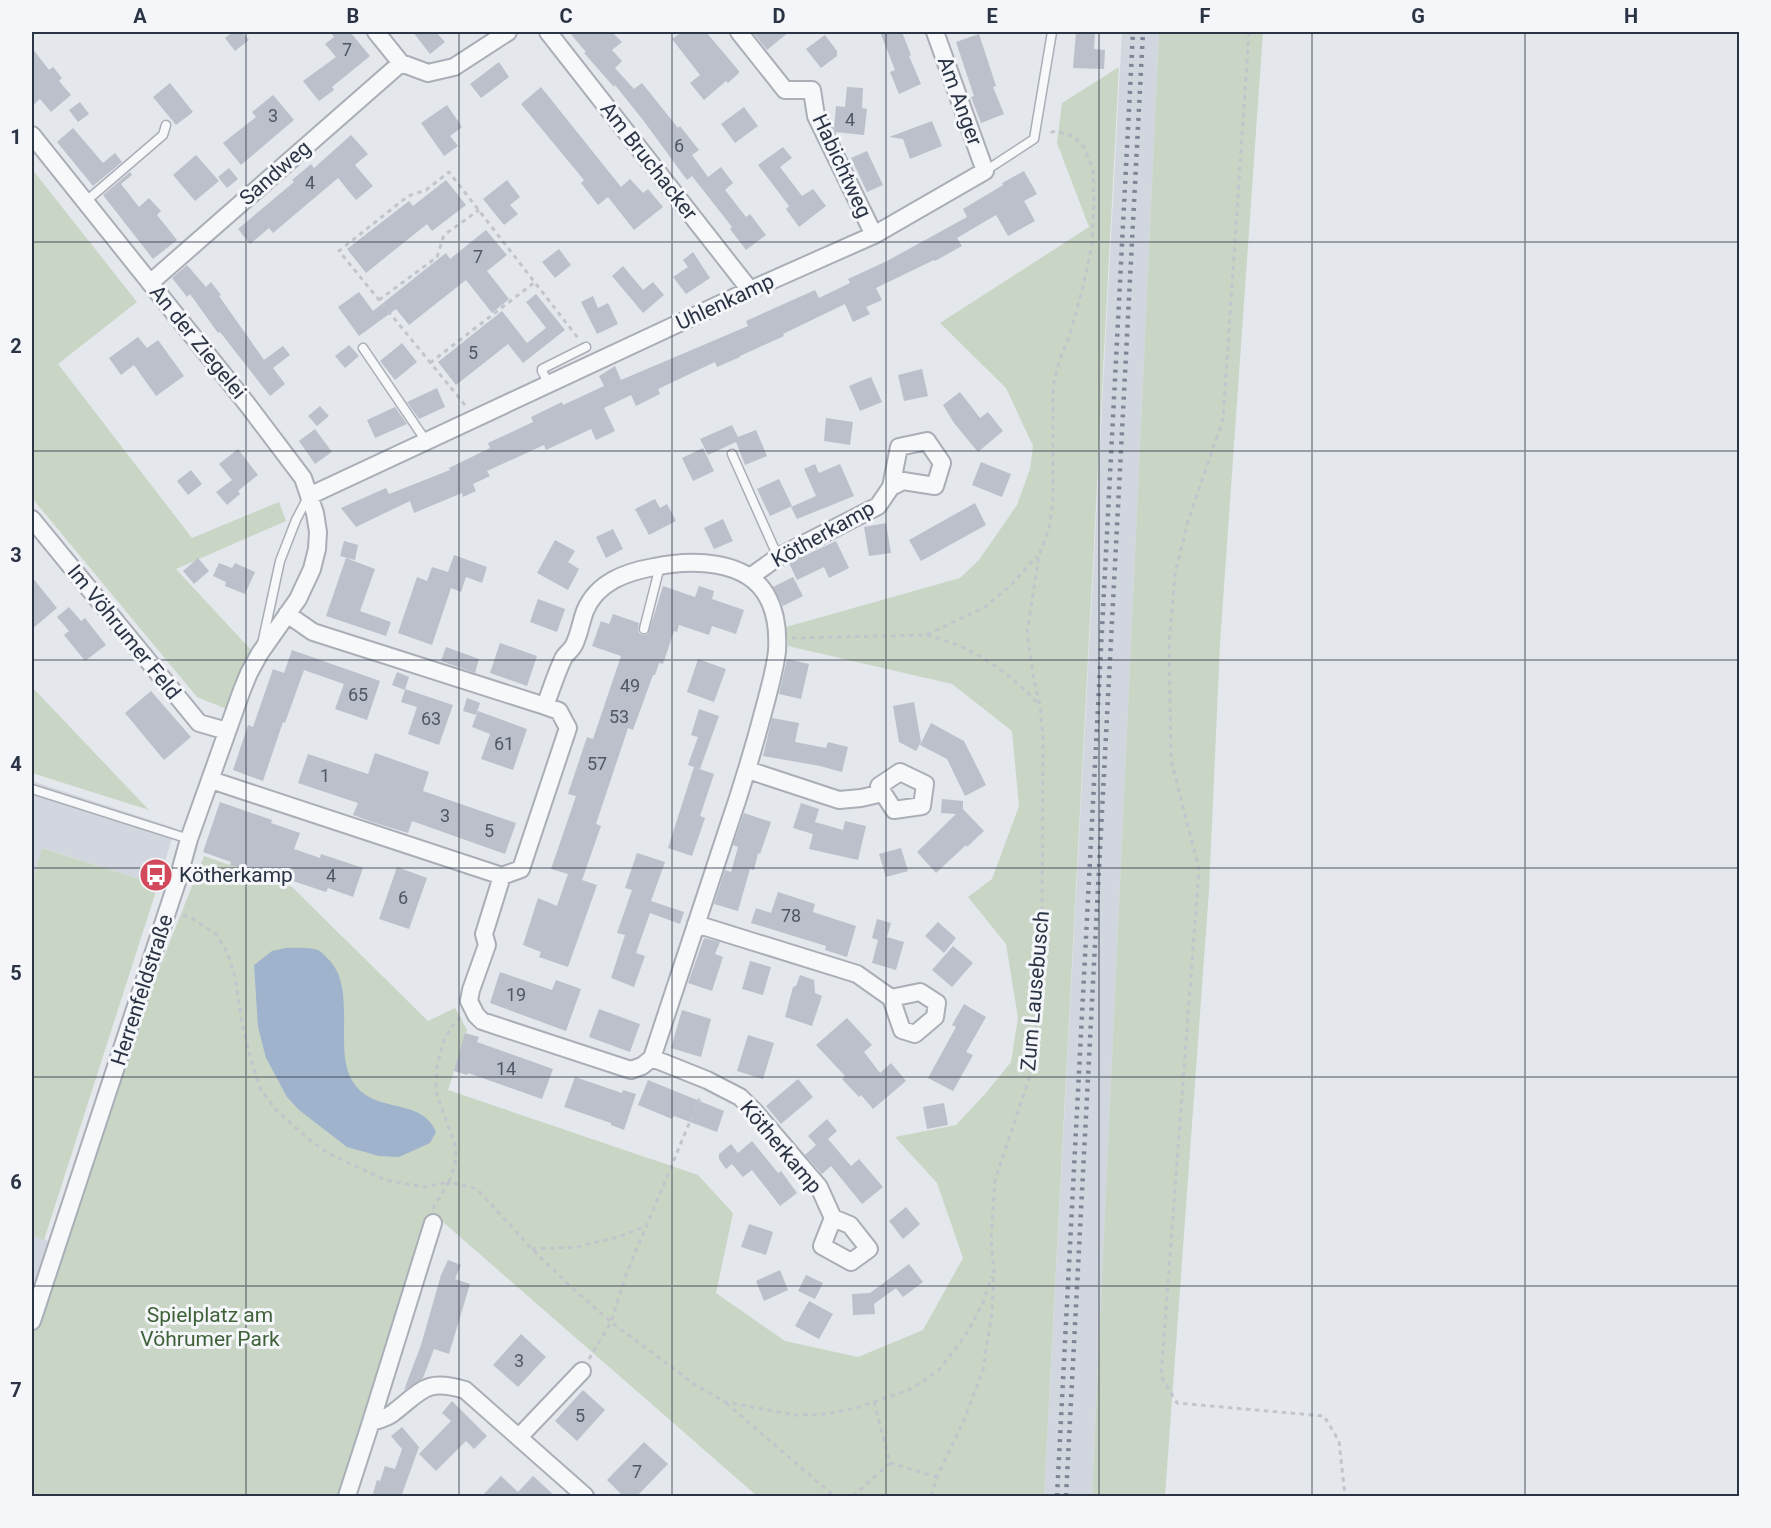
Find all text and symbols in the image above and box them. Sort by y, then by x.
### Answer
text: A [133,4,147,28]
text: B [347,4,359,28]
text: C [559,4,573,28]
text: D [773,4,786,28]
text: E [986,4,998,28]
text: F [1200,4,1211,28]
text: G [1411,4,1425,28]
text: H [1624,4,1638,28]
house number: 7 [342,39,352,60]
street label: Am Anger [933,53,987,149]
street label: Am Bruchacker [596,97,702,225]
house number: 3 [268,105,278,126]
house number: 4 [845,109,855,130]
street label: Habichtweg [808,110,876,222]
text: 1 [10,125,22,149]
house number: 6 [674,135,684,156]
street label: Sandweg [235,136,315,210]
house number: 4 [305,172,315,193]
house number: 7 [473,246,483,267]
street label: Uhlenkamp [672,269,778,335]
street label: An der Ziegelei [145,280,251,404]
text: 2 [10,334,22,358]
house number: 5 [468,342,478,363]
street label: Kötherkamp [767,496,879,572]
text: 3 [10,543,22,567]
street label: Im Vöhrumer Feld [62,560,186,704]
house number: 49 [620,675,640,696]
house number: 65 [348,684,368,705]
house number: 53 [609,706,629,727]
house number: 63 [421,708,441,729]
house number: 61 [494,733,514,754]
text: 4 [10,752,22,776]
house number: 57 [587,753,607,774]
house number: 1 [320,765,330,786]
house number: 3 [440,805,450,826]
house number: 5 [484,820,494,841]
bus stop icon: Kötherkamp [138,857,174,893]
place label: Kötherkamp [179,863,293,887]
house number: 4 [326,865,336,886]
house number: 6 [398,887,408,908]
house number: 78 [781,905,801,926]
street label: Zum Lausebusch [1016,910,1054,1072]
street label: Herrenfeldstraße [106,911,178,1069]
text: 5 [10,961,22,985]
house number: 19 [506,984,526,1005]
house number: 14 [496,1058,516,1079]
street label: Kötherkamp [735,1096,827,1198]
text: 6 [10,1170,22,1194]
park label: Spielplatz am Vöhrumer Park [140,1303,280,1351]
house number: 3 [514,1350,524,1371]
text: 7 [10,1378,22,1402]
house number: 5 [575,1405,585,1426]
house number: 7 [632,1461,642,1482]

